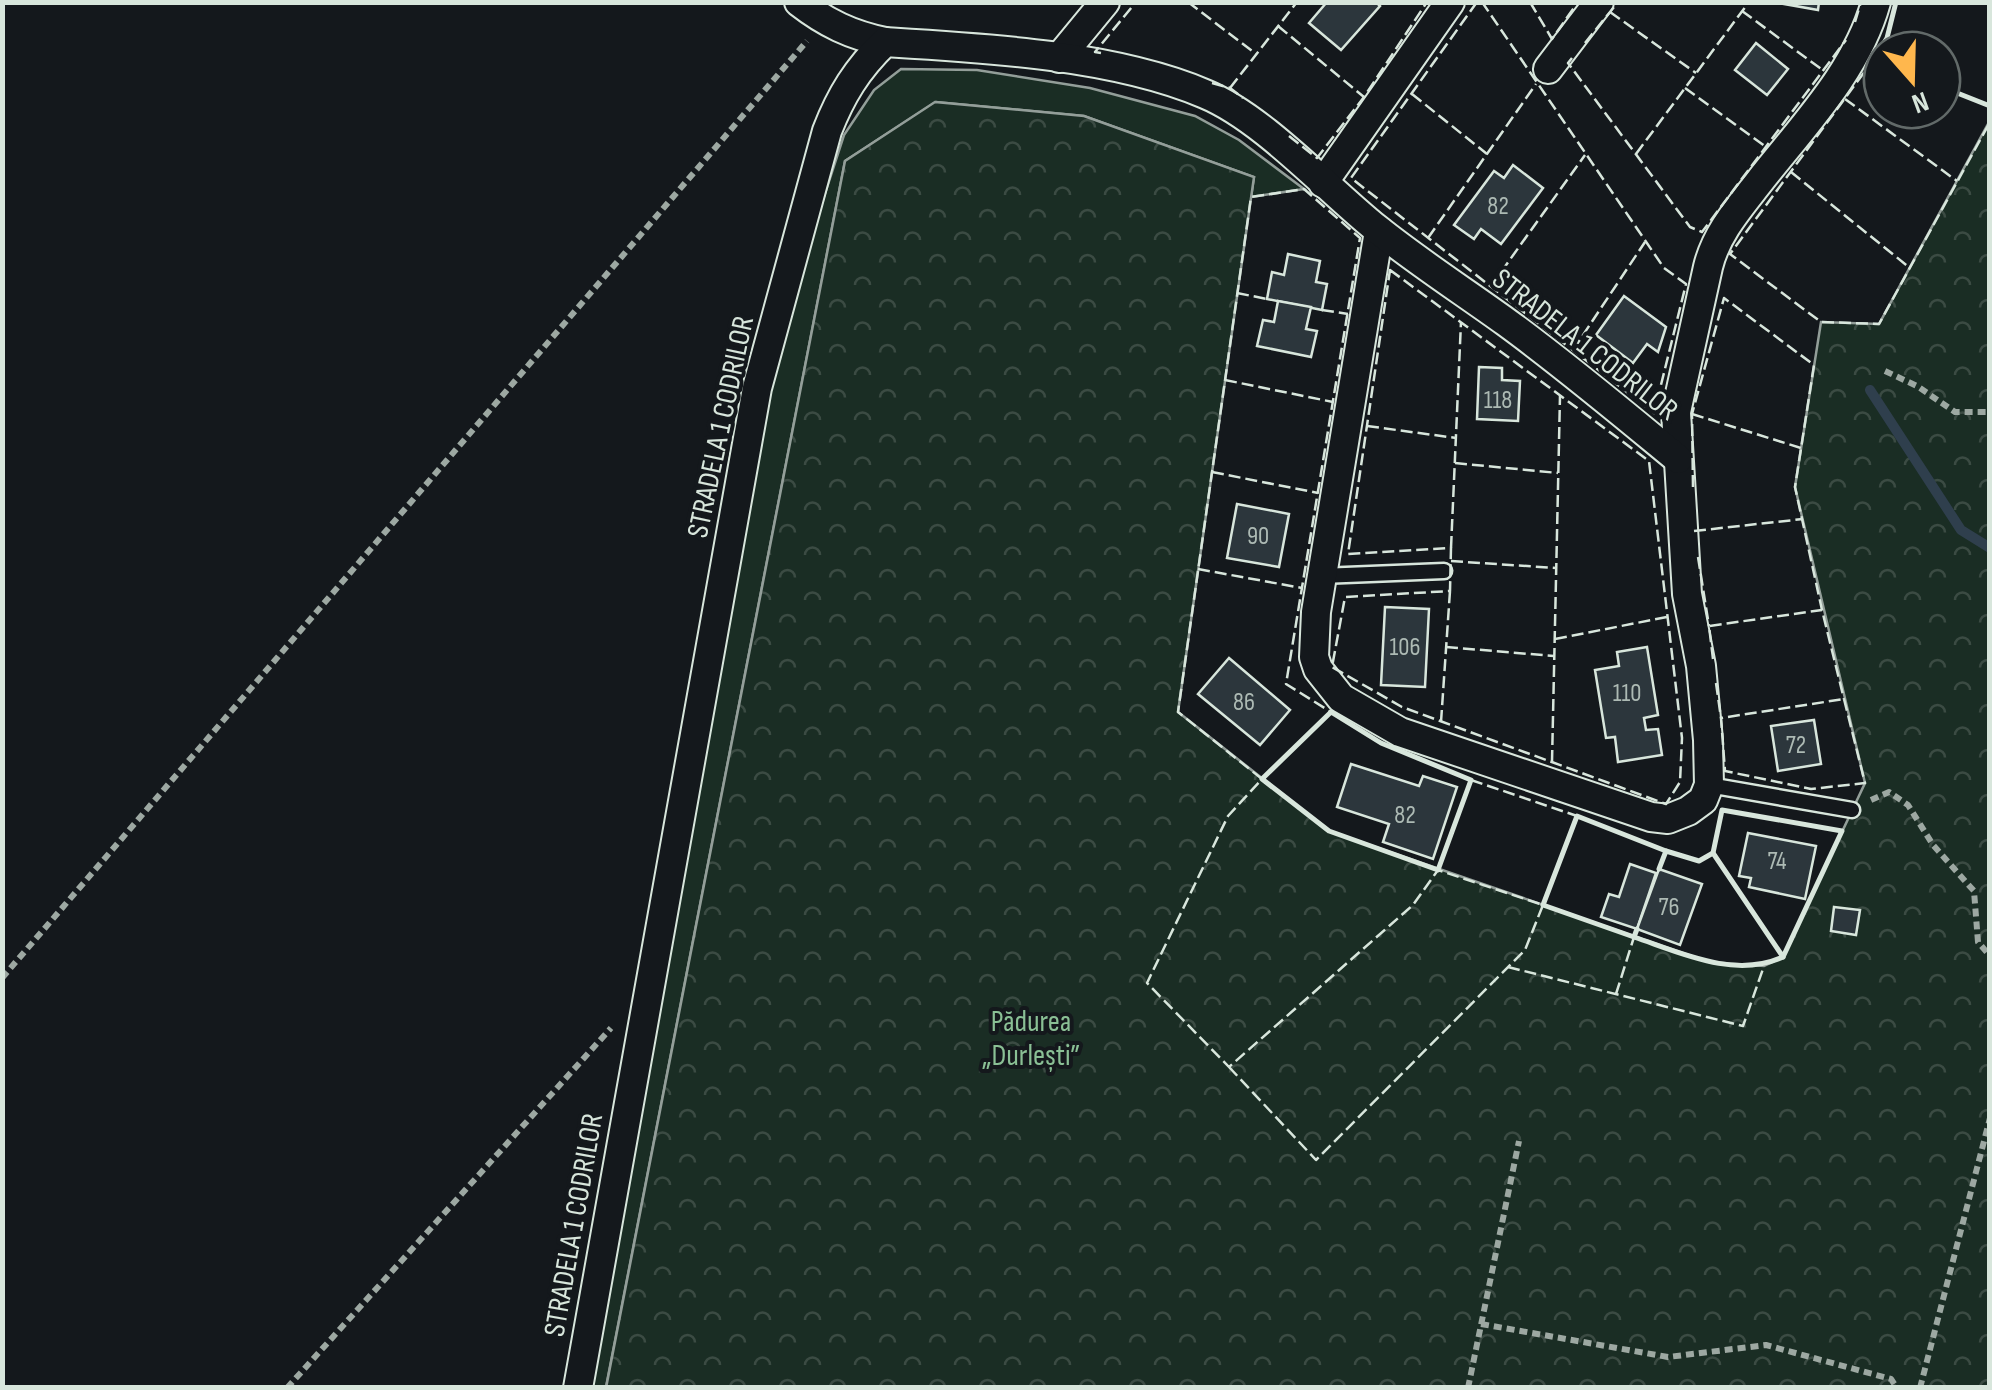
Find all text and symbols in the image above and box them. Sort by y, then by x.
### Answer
north arrow [1862,30,1962,130]
text: N [1907,84,1933,120]
house number: 82 [1487,191,1509,222]
street label: STRADELA 1 CODRILOR [1485,261,1685,429]
street label: STRADELA 1 CODRILOR [680,313,762,541]
house number: 118 [1484,385,1512,416]
house number: 90 [1247,521,1269,552]
house number: 106 [1390,632,1420,663]
house number: 110 [1613,678,1641,709]
house number: 86 [1233,687,1255,718]
house number: 72 [1786,730,1806,761]
house number: 82 [1394,800,1416,831]
house number: 74 [1767,846,1787,877]
house number: 76 [1659,892,1679,923]
park label: Pădurea „Durlești” [982,1004,1080,1074]
street label: STRADELA 1 CODRILOR [537,1111,611,1339]

